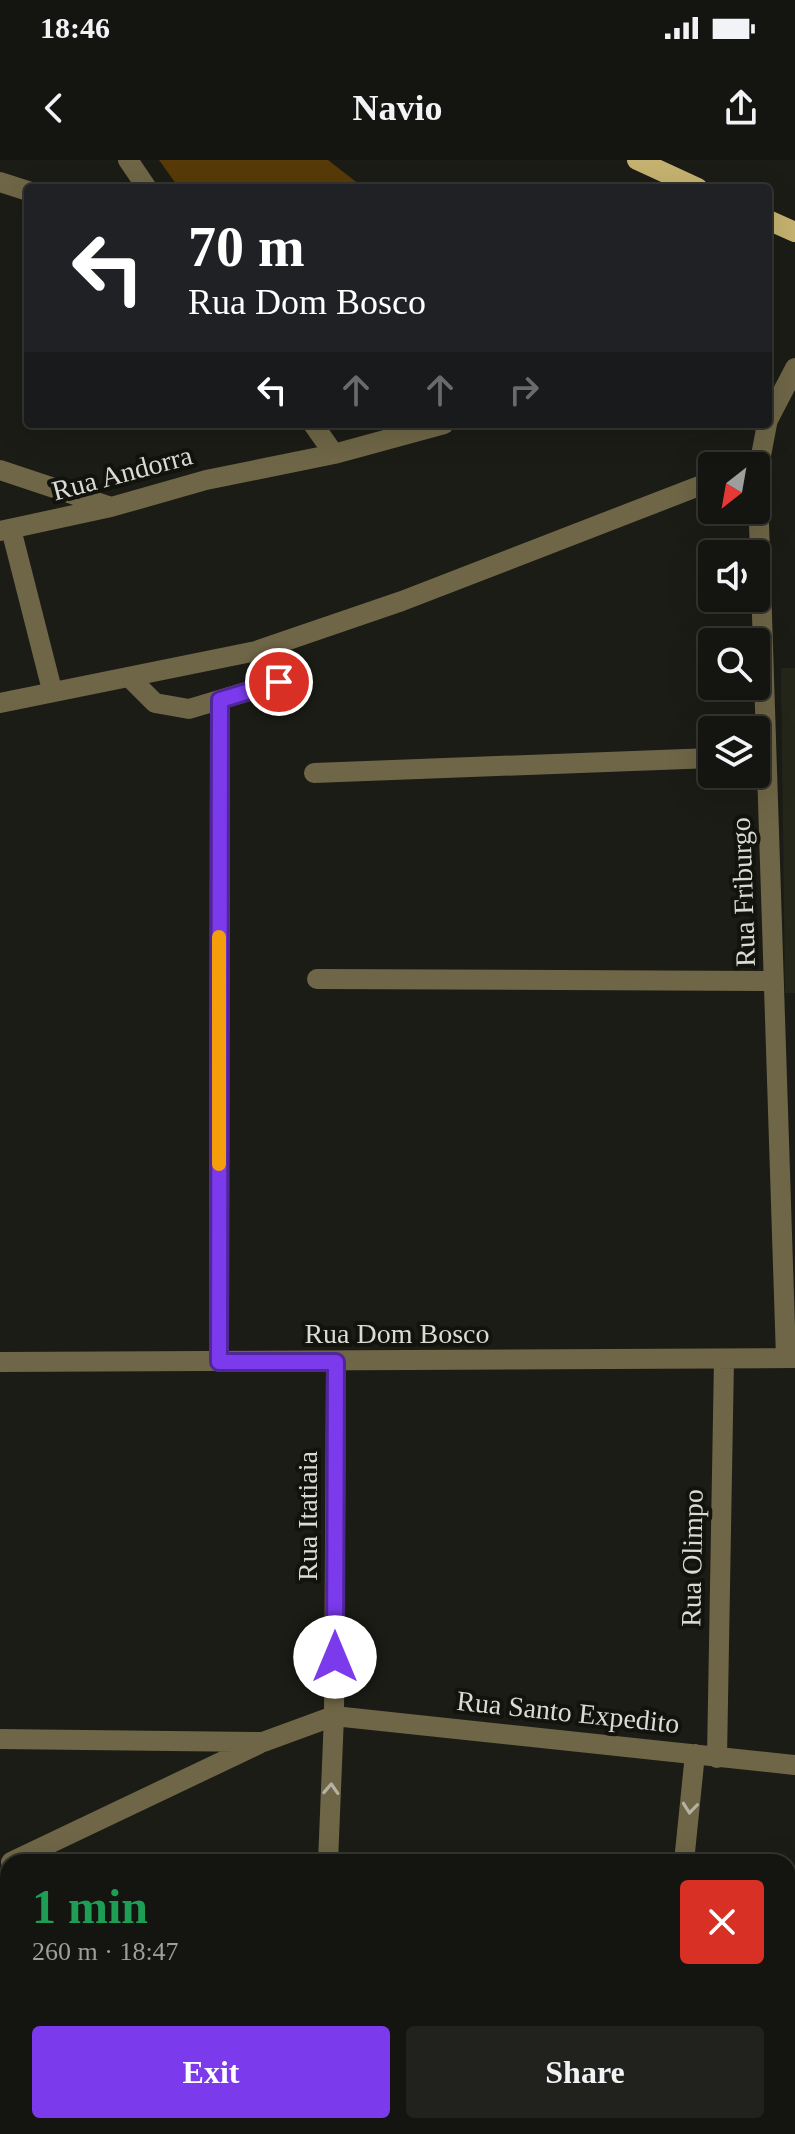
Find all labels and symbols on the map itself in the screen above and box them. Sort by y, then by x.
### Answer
street label: Rua Andorra [49,439,196,507]
north arrow [698,452,770,524]
pin [245,648,313,716]
street label: Rua Friburgo [725,817,761,967]
street label: Rua Dom Bosco [304,1318,490,1349]
street label: Rua Itatiaia [292,1451,323,1581]
street label: Rua Olimpo [675,1489,709,1627]
position arrow [293,1615,377,1699]
street label: Rua Santo Expedito [455,1685,681,1739]
one-way arrow [322,1782,339,1795]
one-way arrow [681,1802,698,1815]

